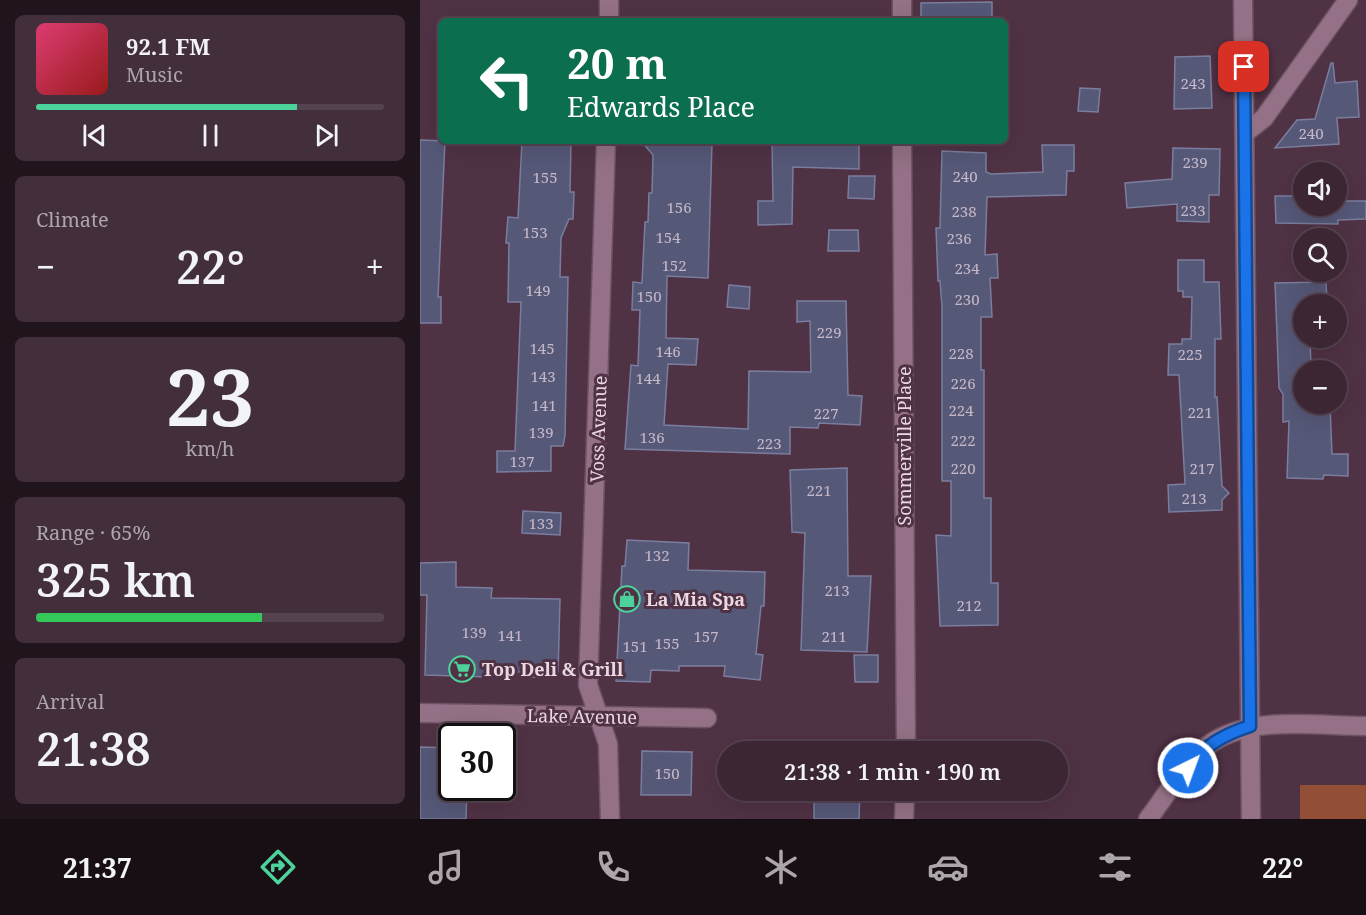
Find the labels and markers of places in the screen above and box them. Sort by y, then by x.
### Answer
pin [1218,41,1269,92]
shop icon: La Mia Spa [612,584,642,614]
place label: La Mia Spa [646,587,745,611]
supermarket icon: Top Deli & Grill [447,654,477,684]
place label: Top Deli & Grill [482,657,624,681]

